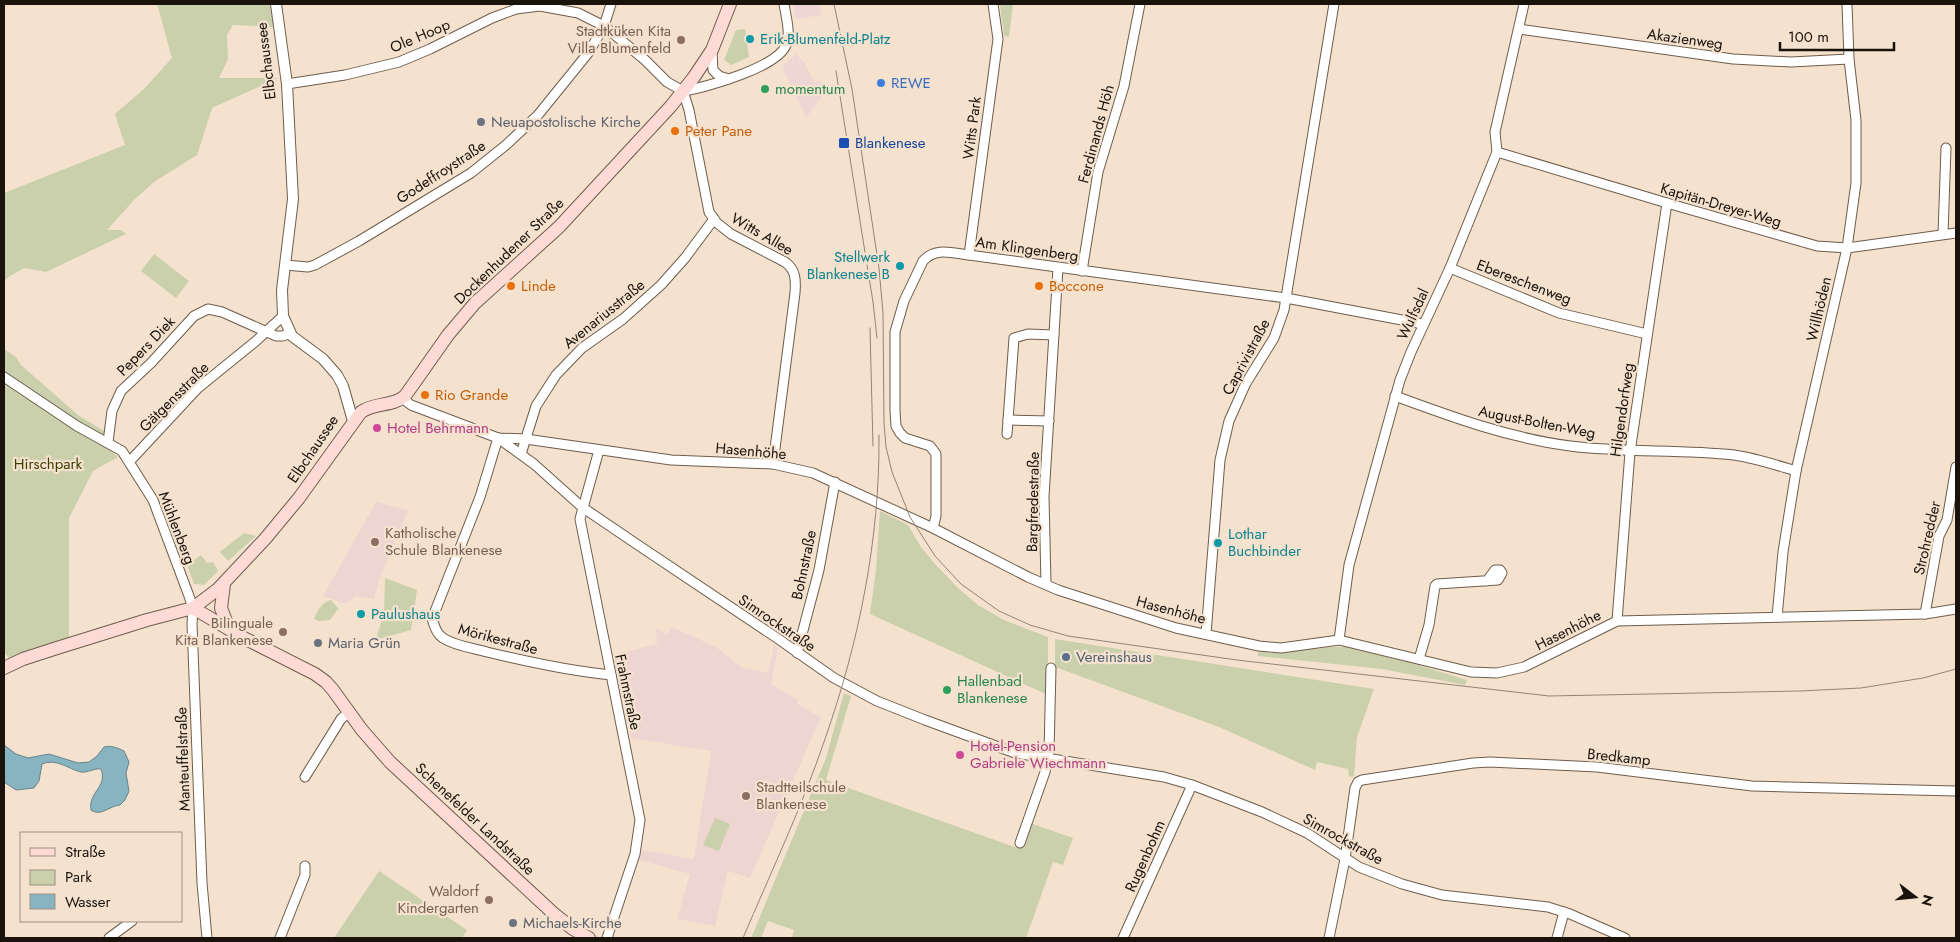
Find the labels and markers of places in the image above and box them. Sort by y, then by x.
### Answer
place label: Stadtküken Kita Villa Blumenfeld [568,20,671,59]
place label: Erik-Blumenfeld-Platz [760,28,891,50]
marker: Erik-Blumenfeld-Platz [744,33,756,45]
marker: Stadtküken Kita Villa Blumenfeld [675,34,687,46]
place label: REWE [891,72,931,94]
marker: REWE [875,77,887,89]
place label: momentum [775,78,845,100]
marker: momentum [759,83,771,95]
place label: Neuapostolische Kirche [491,111,641,133]
marker: Neuapostolische Kirche [475,116,487,128]
place label: Peter Pane [685,120,752,142]
marker: Peter Pane [669,125,681,137]
place label: Blankenese [855,132,926,154]
marker: Blankenese [837,136,851,150]
place label: Stellwerk Blankenese B [807,246,890,285]
marker: Stellwerk Blankenese B [894,260,906,272]
place label: Linde [521,275,556,297]
place label: Boccone [1049,275,1104,297]
marker: Linde [505,280,517,292]
marker: Boccone [1033,280,1045,292]
place label: Rio Grande [435,384,508,406]
marker: Rio Grande [419,389,431,401]
place label: Hotel Behrmann [387,417,489,439]
marker: Hotel Behrmann [371,422,383,434]
place label: Katholische Schule Blankenese [385,522,502,561]
place label: Lothar Buchbinder [1228,523,1302,562]
marker: Katholische Schule Blankenese [369,536,381,548]
marker: Lothar Buchbinder [1212,537,1224,549]
place label: Paulushaus [371,603,440,625]
marker: Paulushaus [355,608,367,620]
place label: Bilinguale Kita Blankenese [175,612,273,651]
marker: Bilinguale Kita Blankenese [277,626,289,638]
place label: Maria Grün [328,632,401,654]
marker: Maria Grün [312,637,324,649]
place label: Vereinshaus [1076,646,1152,668]
marker: Vereinshaus [1060,651,1072,663]
place label: Hallenbad Blankenese [957,670,1028,709]
marker: Hallenbad Blankenese [941,684,953,696]
place label: Hotel-Pension Gabriele Wiechmann [970,735,1106,774]
marker: Hotel-Pension Gabriele Wiechmann [954,749,966,761]
place label: Stadtteilschule Blankenese [756,776,846,815]
marker: Stadtteilschule Blankenese [740,790,752,802]
place label: Waldorf Kindergarten [397,880,480,919]
marker: Waldorf Kindergarten [483,894,495,906]
place label: Michaels-Kirche [523,912,622,934]
marker: Michaels-Kirche [507,917,519,929]

